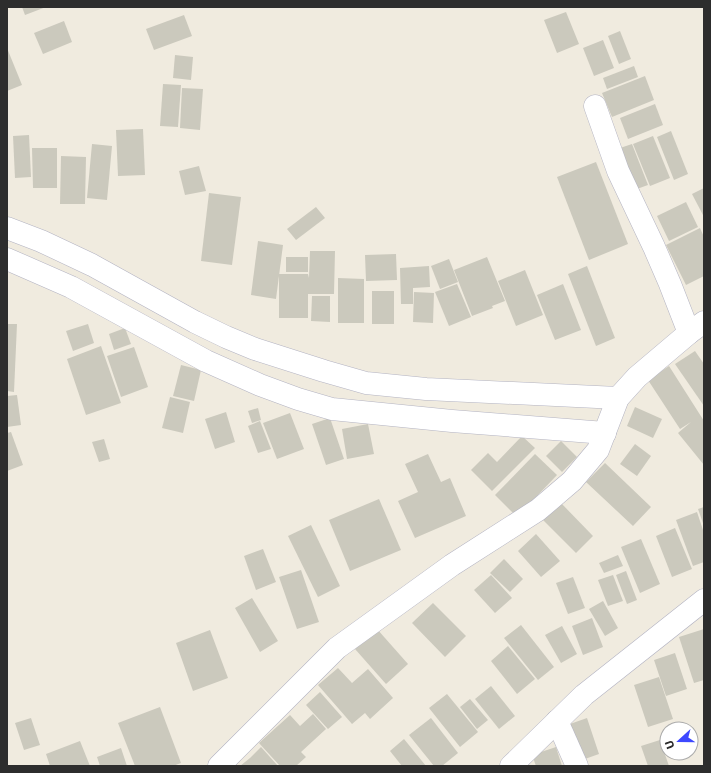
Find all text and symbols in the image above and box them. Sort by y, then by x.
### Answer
north arrow [659,721,699,761]
text: U [662,739,677,751]

